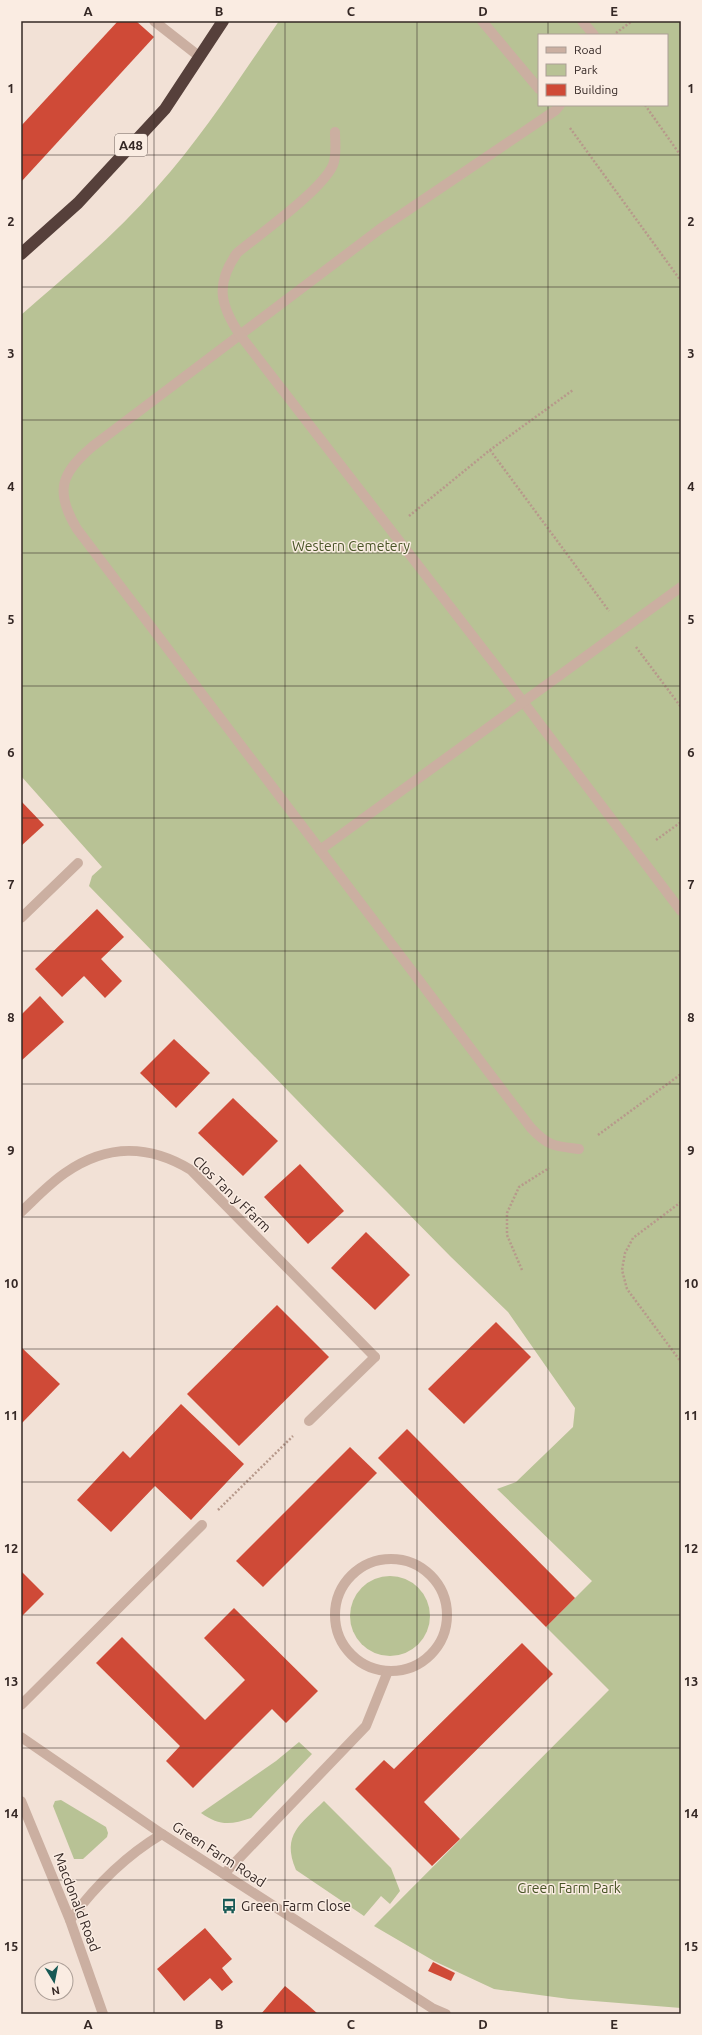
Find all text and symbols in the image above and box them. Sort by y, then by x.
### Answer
text: A [83,4,93,18]
text: B [215,4,224,18]
text: C [347,4,356,18]
text: D [478,4,488,18]
text: E [610,4,618,18]
legend [538,34,668,106]
text: Road [574,43,602,56]
text: Park [574,63,598,76]
text: 1 [7,81,15,95]
text: 1 [687,81,695,95]
text: Building [574,83,618,96]
road number: A48 [115,134,147,156]
text: 2 [7,214,15,228]
text: 2 [687,214,695,228]
text: 3 [7,346,15,360]
text: 3 [687,346,695,360]
text: 4 [7,479,15,493]
text: 4 [687,479,695,493]
park label: Western Cemetery [292,538,410,554]
text: 5 [7,612,15,626]
text: 5 [687,612,695,626]
text: 6 [7,745,15,759]
text: 6 [687,745,695,759]
text: 7 [7,877,15,891]
text: 7 [687,877,695,891]
text: 8 [7,1010,15,1024]
text: 8 [687,1010,695,1024]
text: 9 [7,1143,15,1157]
text: 9 [687,1143,695,1157]
street label: Clos Tan y Ffarm [190,1153,274,1235]
text: 10 [4,1276,18,1290]
text: 10 [684,1276,698,1290]
text: 11 [4,1408,18,1422]
text: 11 [684,1408,698,1422]
text: 12 [4,1541,18,1555]
text: 12 [684,1541,698,1555]
text: 13 [4,1674,18,1688]
text: 13 [684,1674,698,1688]
text: 14 [4,1806,18,1820]
text: 14 [684,1806,698,1820]
street label: Green Farm Road [169,1818,269,1890]
street label: Macdonald Road [51,1850,103,1954]
park label: Green Farm Park [517,1880,621,1896]
bus stop icon: Green Farm Close [220,1897,238,1915]
place label: Green Farm Close [241,1898,351,1914]
text: 15 [4,1939,18,1953]
text: 15 [684,1939,698,1953]
north arrow [34,1961,74,2001]
text: N [51,1984,61,1997]
text: A [83,2017,93,2031]
text: B [215,2017,224,2031]
text: C [347,2017,356,2031]
text: D [478,2017,488,2031]
text: E [610,2017,618,2031]

